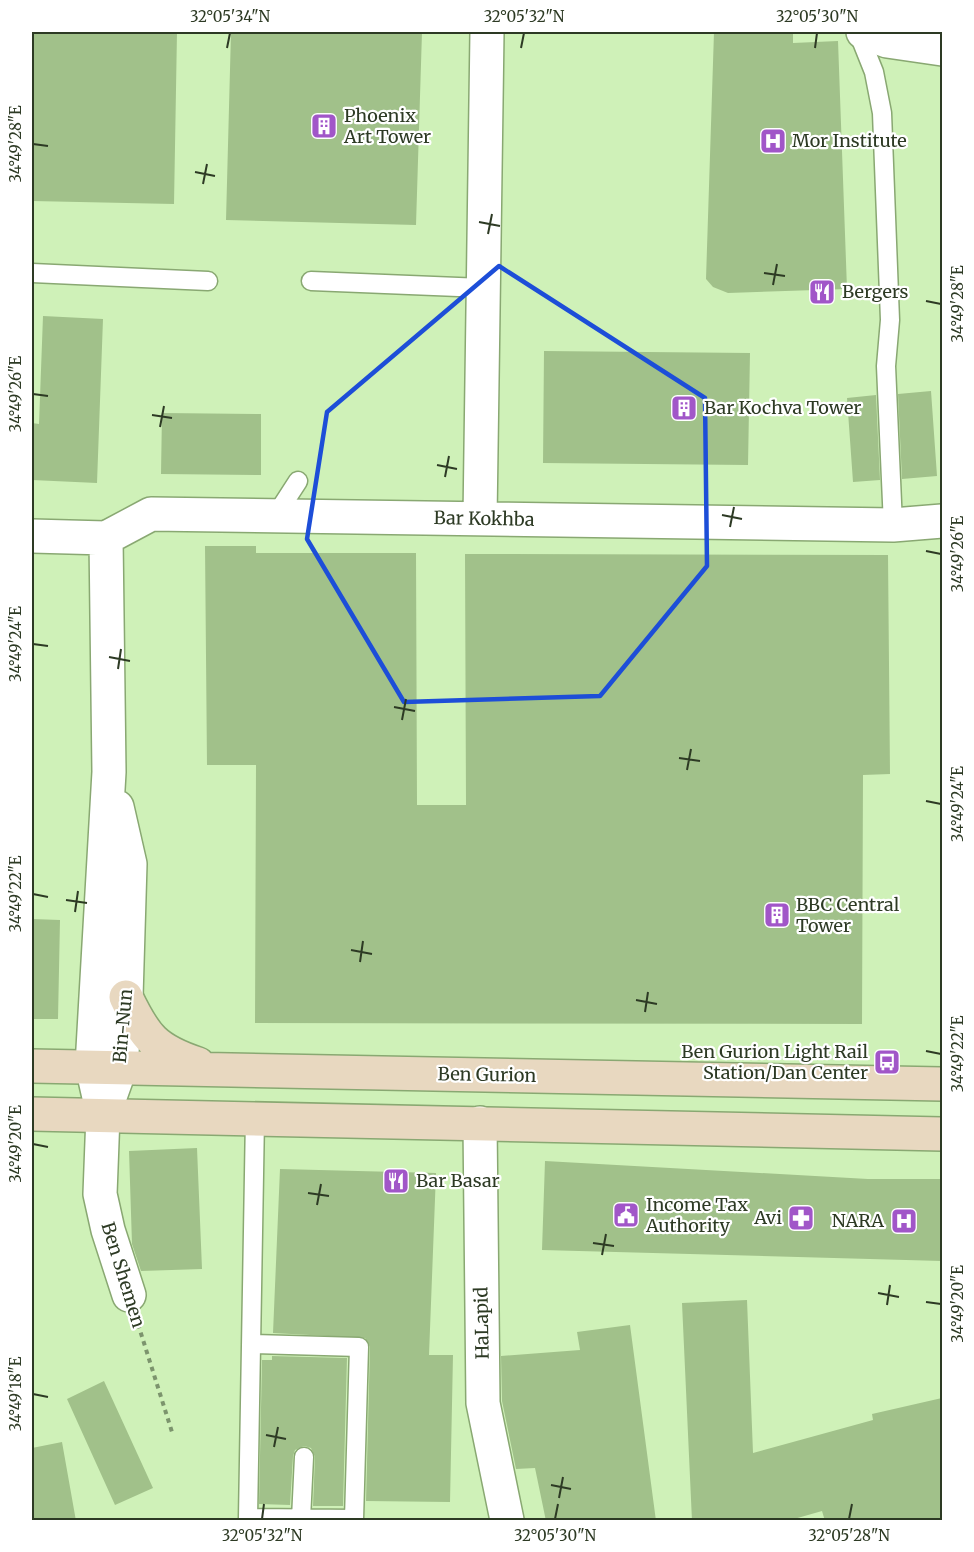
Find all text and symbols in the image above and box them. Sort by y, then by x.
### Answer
text: 32°05'34"N [190,7,271,26]
text: 32°05'32"N [484,7,565,26]
text: 32°05'30"N [776,7,858,26]
place label: Phoenix Art Tower [343,104,431,148]
text: 34°49'28"E [6,105,25,183]
building icon: Phoenix Art Tower [309,111,339,141]
hospital icon: Mor Institute [758,126,788,156]
place label: Mor Institute [792,129,907,152]
text: 34°49'28"E [948,265,967,343]
restaurant icon: Bergers [807,277,837,307]
place label: Bergers [842,280,909,303]
text: 34°49'26"E [6,355,25,432]
building icon: Bar Kochva Tower [669,393,699,423]
place label: Bar Kochva Tower [704,396,861,419]
street label: Bar Kokhba [433,506,535,531]
text: 34°49'26"E [948,515,967,592]
text: 34°49'24"E [6,606,25,682]
text: 34°49'24"E [948,766,967,842]
text: 34°49'22"E [6,855,25,932]
place label: BBC Central Tower [796,893,900,937]
building icon: BBC Central Tower [762,900,792,930]
street label: Bin-Nun [108,988,137,1064]
text: 34°49'22"E [948,1015,967,1092]
place label: Ben Gurion Light Rail Station/Dan Center [681,1040,868,1084]
bus stop icon: Ben Gurion Light Rail Station/Dan Center [872,1047,902,1077]
street label: Ben Gurion [438,1062,537,1087]
text: 34°49'20"E [6,1105,25,1183]
restaurant icon: Bar Basar [381,1166,411,1196]
place label: Bar Basar [416,1169,500,1192]
place label: Income Tax Authority [645,1193,748,1237]
public building icon: Income Tax Authority [611,1200,641,1230]
pharmacy icon: Avi [786,1203,816,1233]
place label: Avi [753,1206,782,1229]
hospital icon: NARA [889,1206,919,1236]
place label: NARA [832,1209,884,1232]
street label: Ben Shemen [97,1219,150,1330]
text: 34°49'20"E [948,1265,967,1343]
street label: HaLapid [469,1286,494,1360]
text: 34°49'18"E [6,1356,25,1431]
text: 32°05'32"N [222,1526,303,1545]
text: 32°05'30"N [514,1526,596,1545]
text: 32°05'28"N [808,1526,890,1545]

